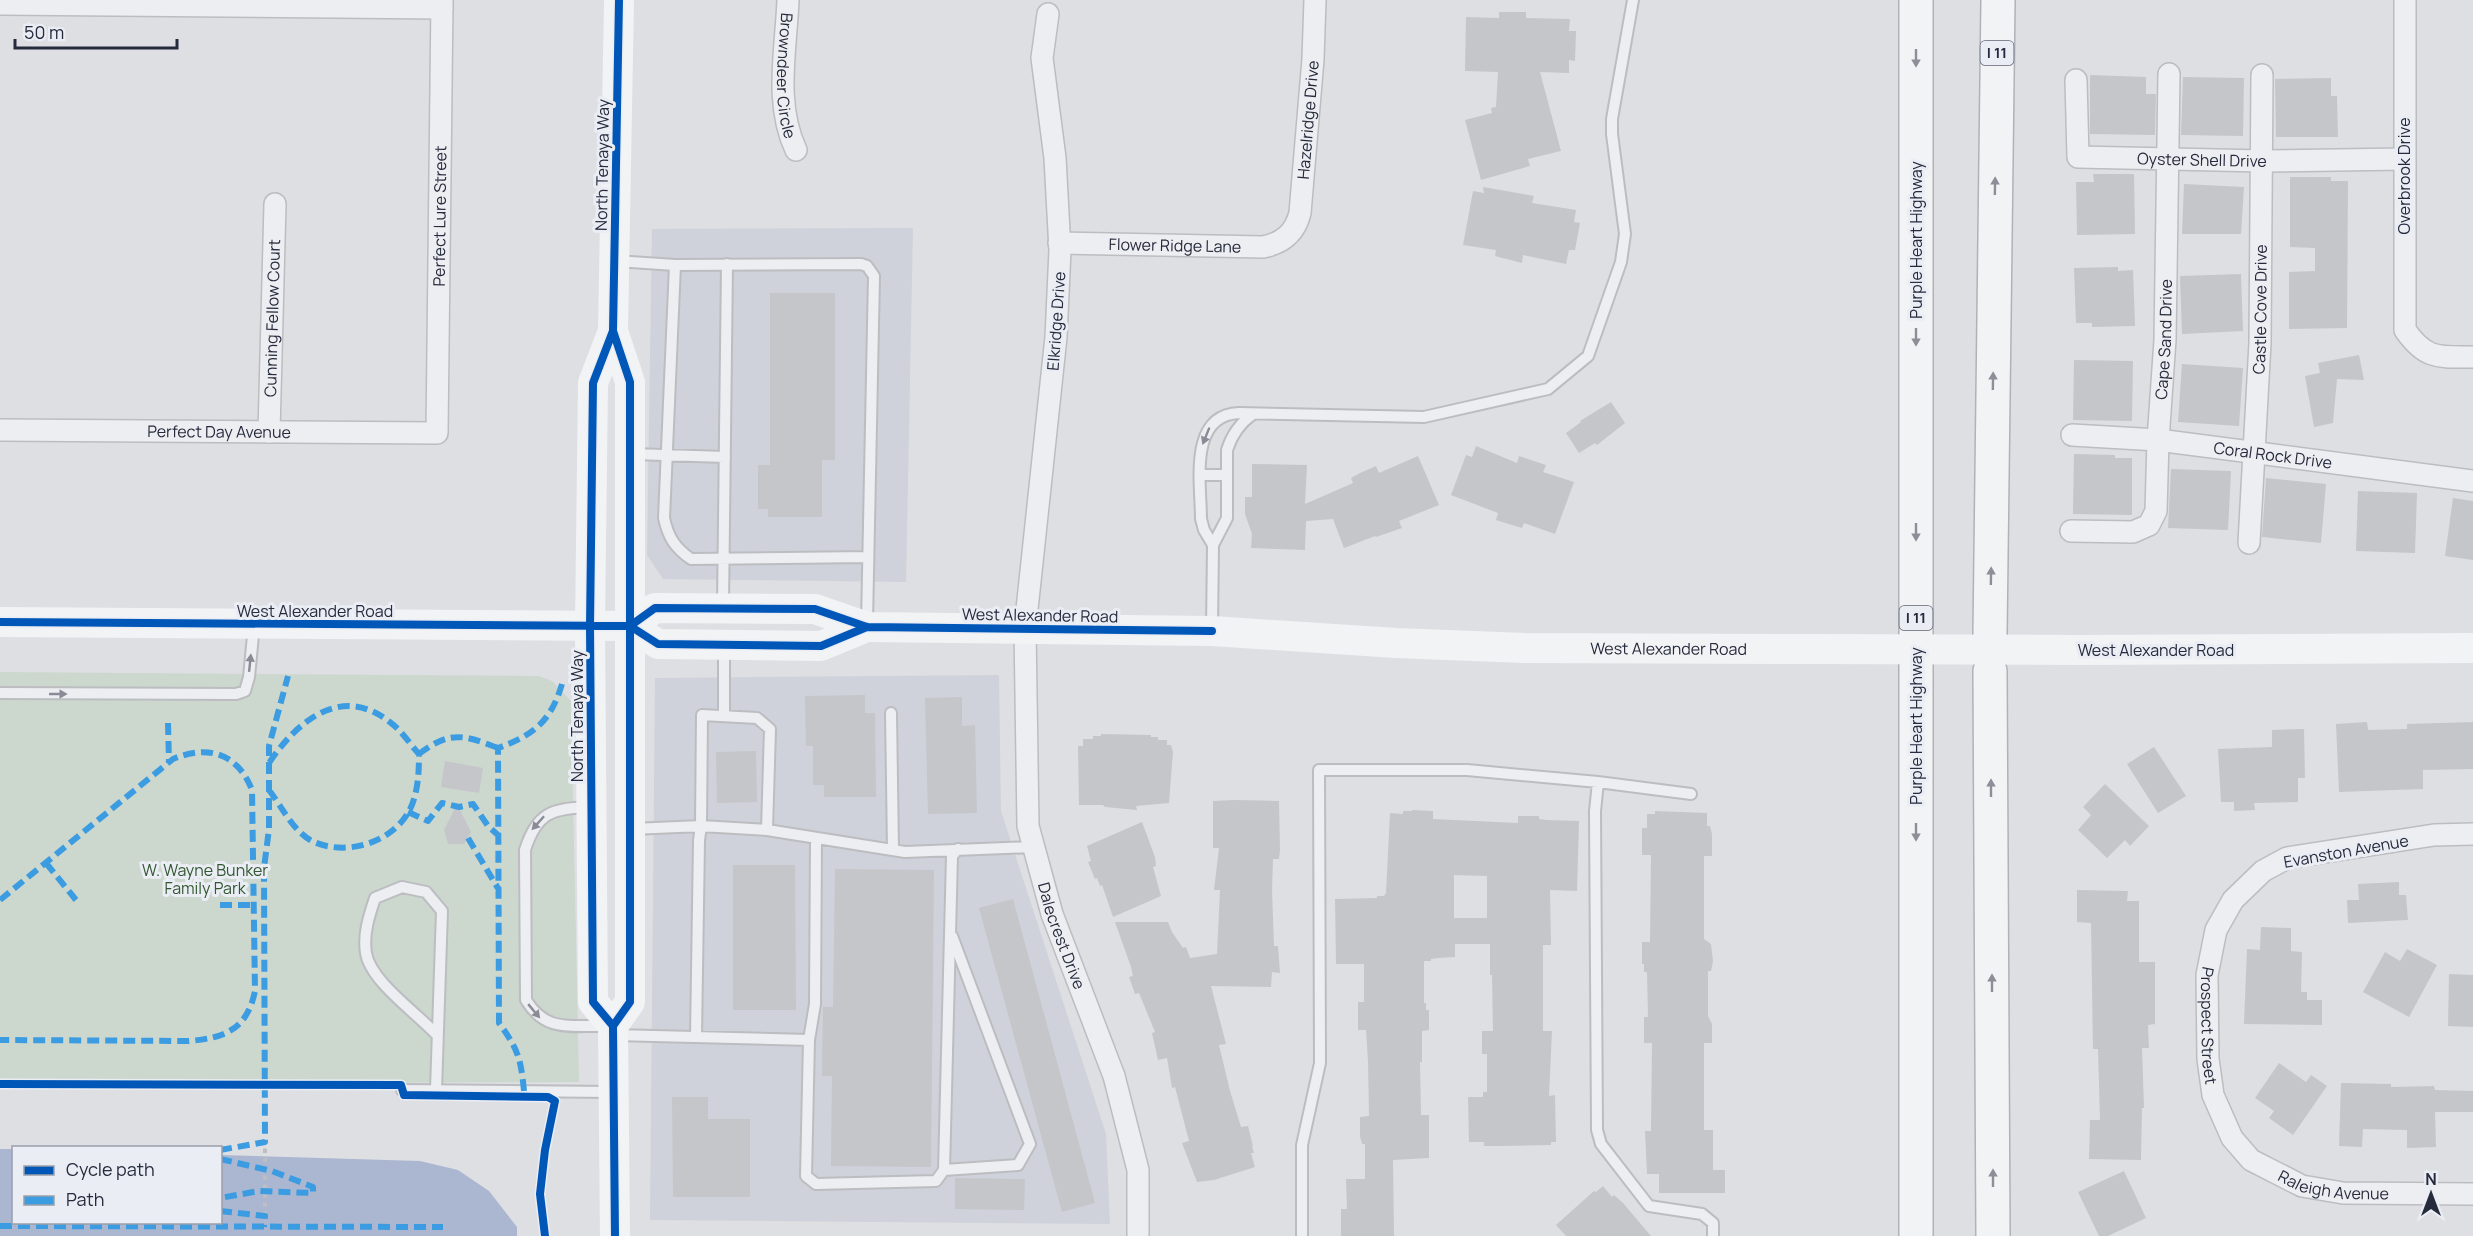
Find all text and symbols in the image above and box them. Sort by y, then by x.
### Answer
scale bar [15,12,177,50]
street label: Browndeer Circle [772,12,802,141]
text: 50 m [24,20,64,44]
road number: I 11 [1980,41,2014,65]
one-way arrow [1911,49,1921,68]
street label: Hazelridge Drive [1292,59,1324,180]
street label: North Tenaya Way [590,98,614,231]
street label: Overbrook Drive [2393,117,2415,235]
street label: Perfect Lure Street [428,145,451,287]
street label: Oyster Shell Drive [2137,147,2267,172]
street label: Purple Heart Highway [1905,161,1927,319]
one-way arrow [1990,177,2000,196]
street label: Flower Ridge Lane [1109,233,1241,258]
street label: Cunning Fellow Court [259,239,285,397]
street label: Castle Cove Drive [2247,244,2272,375]
street label: Elkridge Drive [1042,271,1070,371]
street label: Cape Sand Drive [2150,279,2177,400]
one-way arrow [1911,328,1921,347]
one-way arrow [1988,372,1998,391]
street label: Perfect Day Avenue [147,420,291,443]
one-way arrow [1201,427,1210,445]
street label: Coral Rock Drive [2212,436,2333,474]
one-way arrow [1911,523,1921,542]
one-way arrow [1986,567,1995,586]
street label: West Alexander Road [237,600,393,622]
street label: West Alexander Road [962,603,1118,627]
road number: I 11 [1900,606,1932,630]
street label: West Alexander Road [1590,637,1747,660]
street label: West Alexander Road [2078,639,2234,661]
street label: Purple Heart Highway [1905,647,1927,805]
street label: North Tenaya Way [566,649,588,782]
one-way arrow [245,653,255,672]
one-way arrow [49,689,68,699]
one-way arrow [1986,778,1996,797]
one-way arrow [532,816,545,831]
one-way arrow [1911,823,1921,842]
street label: Evanston Avenue [2282,829,2410,873]
park label: W. Wayne Bunker Family Park [142,859,268,899]
street label: Dalecrest Drive [1033,880,1091,992]
street label: Prospect Street [2196,965,2222,1086]
one-way arrow [1987,973,1997,992]
one-way arrow [528,1003,541,1019]
legend [12,1146,222,1224]
text: Cycle path [66,1157,155,1181]
north arrow [2401,1164,2461,1224]
street label: Raleigh Avenue [2274,1165,2389,1204]
one-way arrow [1988,1168,1998,1187]
text: N [2425,1168,2437,1190]
text: Path [66,1187,104,1211]

